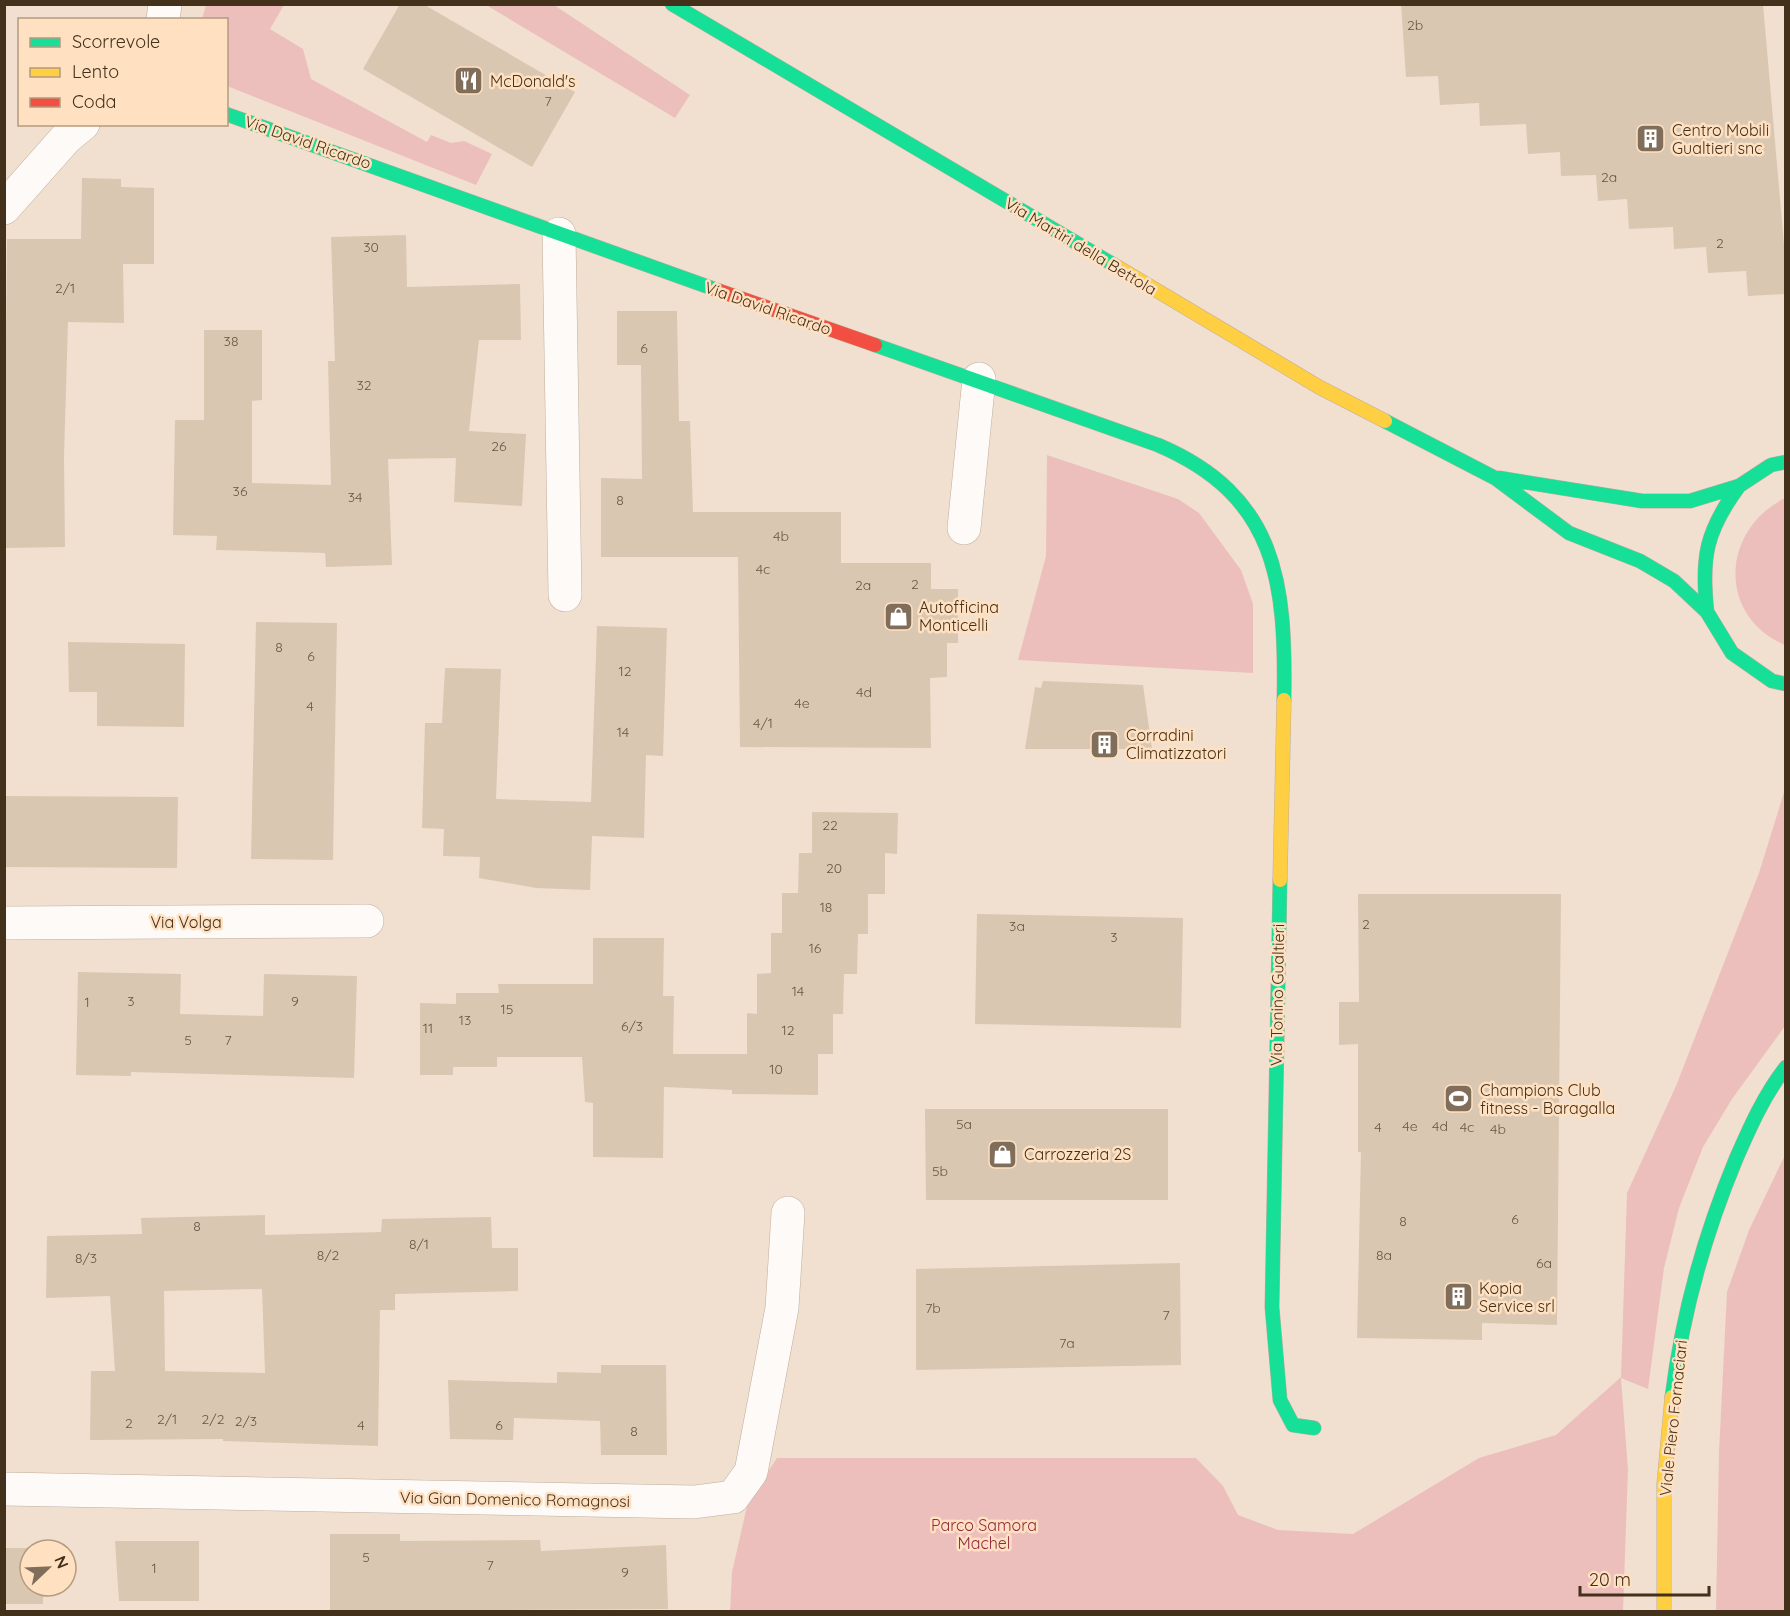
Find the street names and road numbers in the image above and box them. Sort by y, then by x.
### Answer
street label: Via David Ricardo [242,111,374,173]
street label: Via Martiri della Bettola [1002,193,1160,299]
street label: Via David Ricardo [702,277,834,339]
street label: Via Volga [150,912,222,932]
street label: Via Tonino Gualtieri [1266,924,1288,1066]
street label: Viale Piero Fornaciari [1655,1339,1691,1497]
street label: Via Gian Domenico Romagnosi [400,1487,630,1511]

